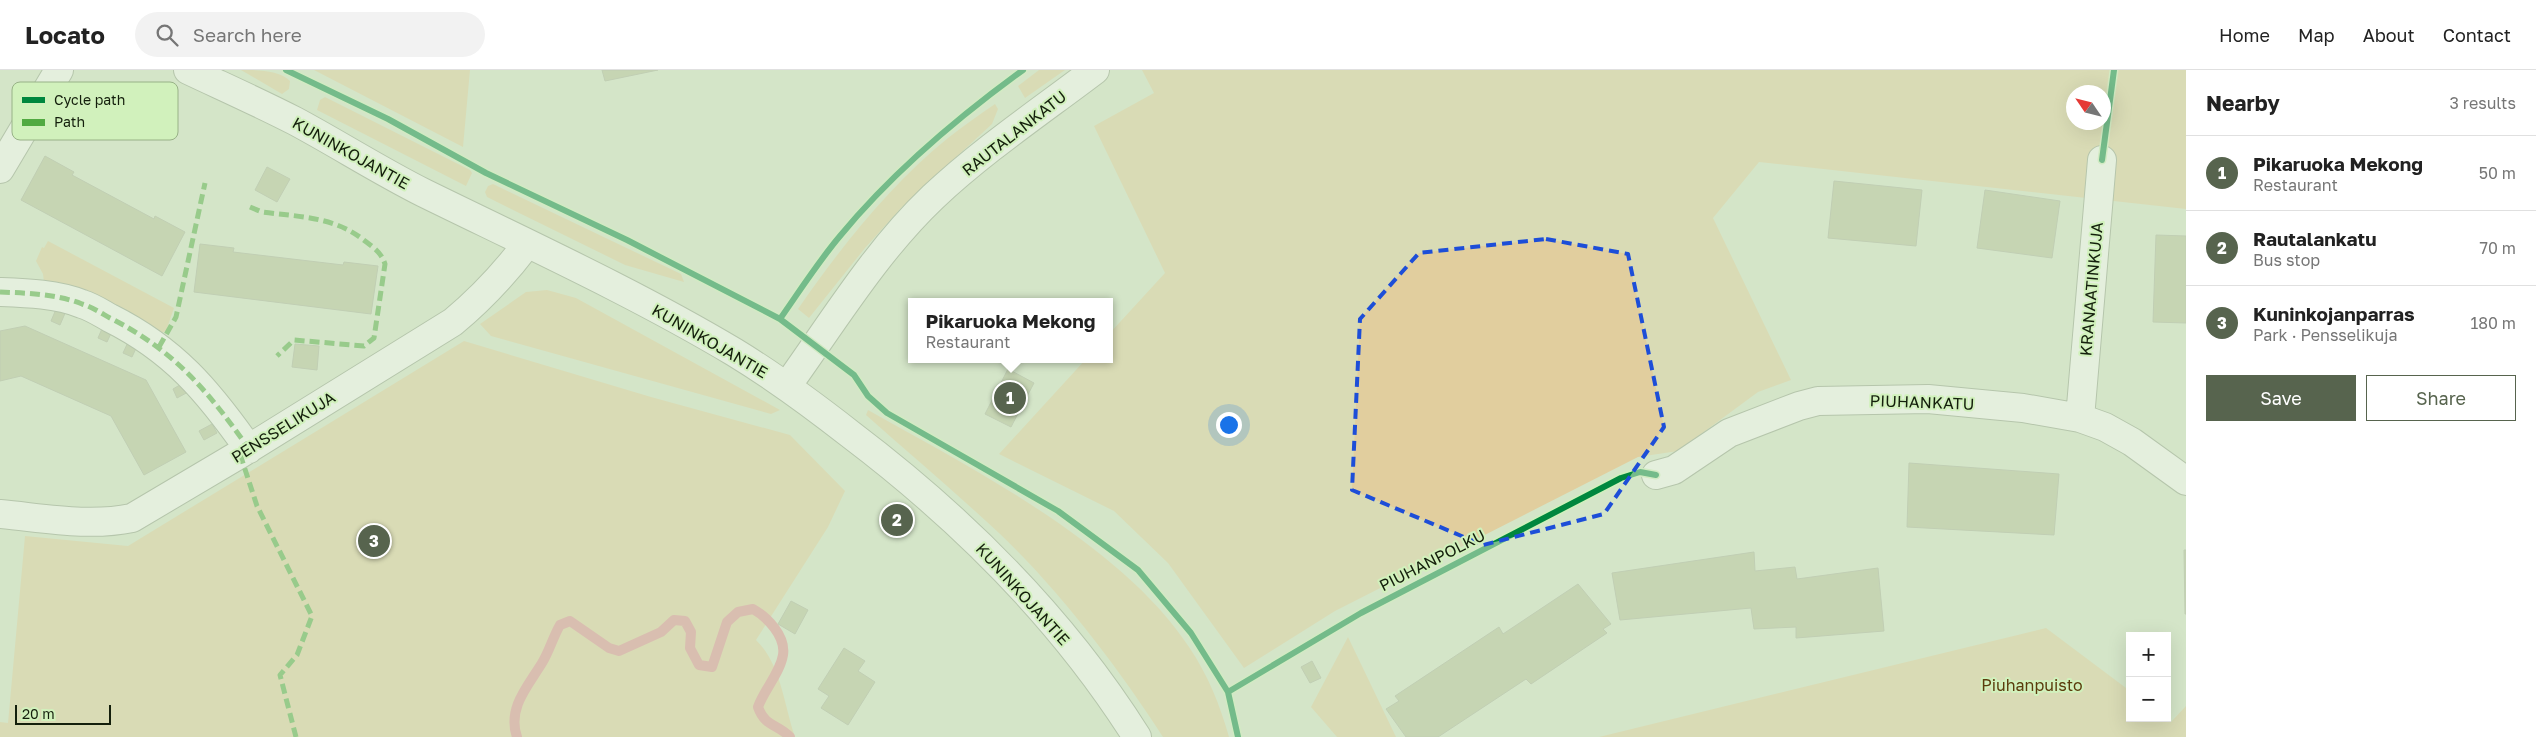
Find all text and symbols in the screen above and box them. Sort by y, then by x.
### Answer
search box [135,12,485,57]
text: Locato [25,20,105,49]
icon: search [153,21,181,49]
text: Search here [193,23,302,46]
text: Home [2219,24,2270,46]
text: Map [2298,24,2335,46]
text: About [2363,24,2415,46]
text: Contact [2443,24,2511,46]
legend [12,82,178,140]
north arrow [2066,85,2111,130]
street label: RAUTALANKATU [958,86,1070,180]
text: Nearby [2206,90,2280,116]
text: Cycle path [54,91,125,108]
text: 3 results [2449,93,2516,113]
text: Path [54,113,85,130]
street label: KUNINKOJANTIE [289,113,413,193]
text: Pikaruoka Mekong [2253,152,2423,175]
text: 1 [2218,163,2226,183]
text: 50 m [2479,163,2516,183]
text: Restaurant [2253,175,2338,195]
street label: KRANAATINKUJA [2075,221,2107,357]
text: Rautalankatu [2253,227,2377,250]
text: 2 [2217,238,2227,258]
text: 70 m [2479,238,2516,258]
text: Bus stop [2253,250,2320,270]
popup [908,298,1113,363]
street label: KUNINKOJANTIE [648,300,772,382]
text: Kuninkojanparras [2253,302,2415,325]
text: Pikaruoka Mekong [926,309,1095,332]
text: 3 [2217,313,2227,333]
text: 180 m [2470,313,2516,333]
text: Park · Pensselikuja [2253,325,2398,345]
text: Restaurant [926,332,1010,352]
button: Save [2206,375,2356,421]
button: Share [2366,375,2516,421]
pin: 1 [994,379,1026,417]
street label: PENSSELIKUJA [227,387,339,467]
street label: PIUHANKATU [1869,390,1975,414]
your location [1216,412,1242,438]
pin: 2 [881,501,913,539]
pin: 3 [358,522,390,560]
street label: PIUHANPOLKU [1376,525,1488,595]
street label: KUNINKOJANTIE [972,539,1074,649]
map controls [2126,632,2171,722]
button: + [2126,632,2171,677]
park label: Piuhanpuisto [1981,675,2083,695]
button: − [2126,677,2171,722]
scale bar [15,702,111,725]
text: 20 m [22,705,55,722]

